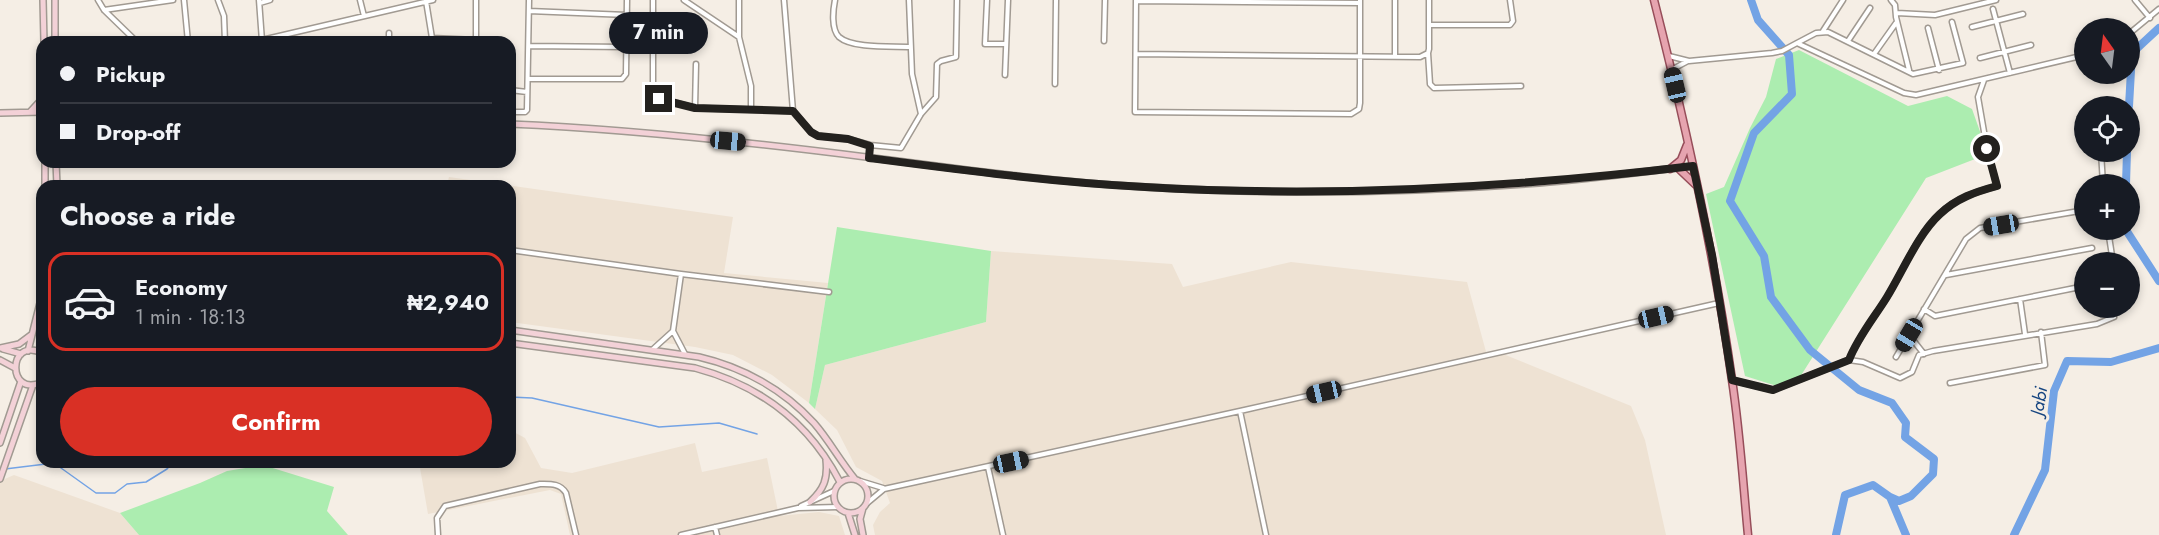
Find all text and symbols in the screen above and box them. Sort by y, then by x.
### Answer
callout: 7 min [610,12,708,54]
text: 7 min [633,18,684,47]
north arrow [2074,18,2140,84]
map controls [2074,18,2140,318]
text: Pickup [96,58,165,90]
car [1662,65,1688,105]
route end [645,85,672,112]
button: locate [2074,96,2140,162]
text: Drop-off [96,116,180,148]
car [709,130,747,152]
route start [1973,135,2000,162]
button: + [2074,174,2140,240]
text: Choose a ride [60,196,235,235]
car [1982,213,2020,237]
button: − [2074,252,2140,318]
text: Economy [135,271,227,303]
icon: car [63,275,117,329]
text: ₦2,940 [407,286,489,318]
text: 1 min · 18:13 [135,303,245,332]
car [1636,304,1676,330]
car [1892,315,1926,355]
car [1304,379,1344,405]
water label: Jabi [2023,384,2054,420]
button: Confirm [60,387,492,456]
car [992,449,1030,475]

